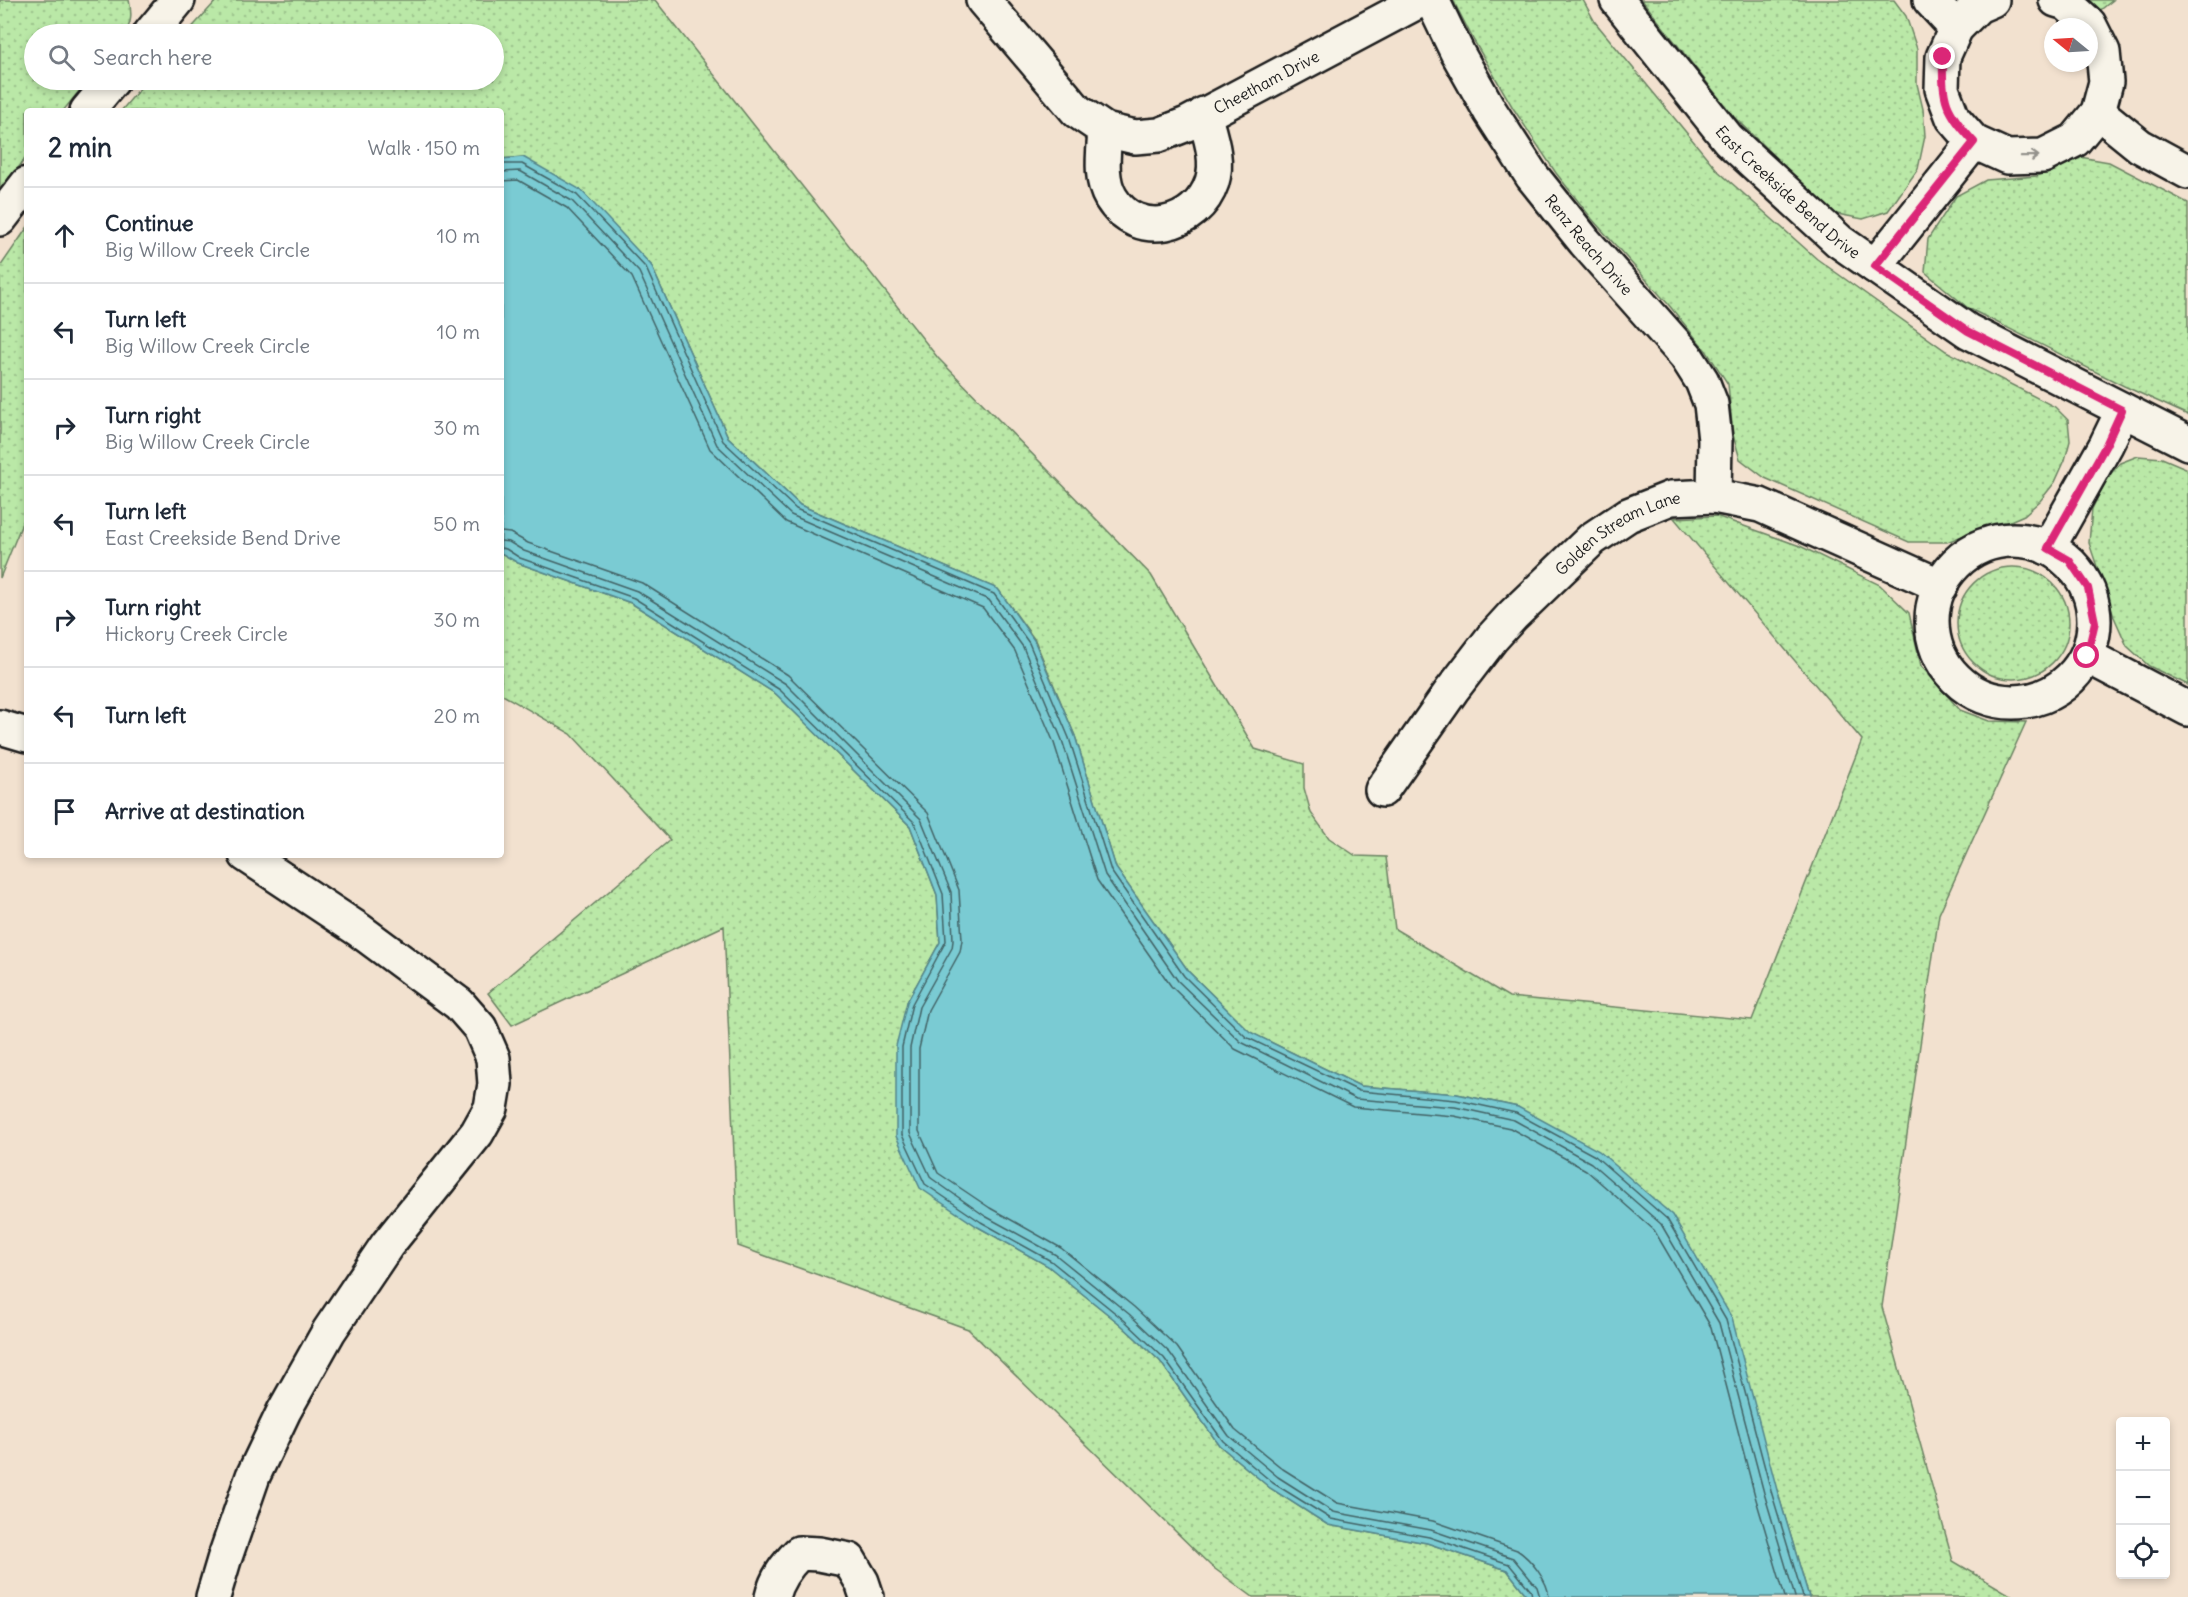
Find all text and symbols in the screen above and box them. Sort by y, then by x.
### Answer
north arrow [2044,18,2098,72]
search box [24,24,504,90]
icon: search [45,41,78,74]
text: Search here [93,43,212,71]
route end [1929,43,1955,69]
street label: Cheetham Drive [1210,46,1322,118]
street label: East Creekside Bend Drive [1711,122,1864,263]
text: 2 min [48,131,112,164]
text: Walk · 150 m [368,135,480,160]
one-way arrow [2019,150,2039,162]
street label: Renz Reach Drive [1541,190,1637,299]
text: Continue [105,209,194,237]
icon: ahead [48,219,81,252]
text: 10 m [437,223,480,248]
text: Big Willow Creek Circle [105,237,310,262]
text: Turn left [105,305,186,333]
icon: left [48,315,81,348]
text: 10 m [437,319,480,344]
text: Big Willow Creek Circle [105,333,310,358]
text: Turn right [105,401,201,429]
icon: right [48,411,81,444]
text: 30 m [433,415,480,440]
text: Big Willow Creek Circle [105,429,310,454]
street label: Golden Stream Lane [1551,488,1681,579]
text: Turn left [105,497,186,525]
icon: left [48,507,81,540]
text: 50 m [433,511,480,536]
text: East Creekside Bend Drive [105,525,341,550]
text: Turn right [105,593,201,621]
icon: right [48,603,81,636]
text: 30 m [433,607,480,632]
text: Hickory Creek Circle [105,621,288,646]
route start [2073,642,2099,668]
icon: left [48,699,81,732]
text: Turn left [105,701,186,729]
text: 20 m [434,703,480,728]
icon: arrive [48,795,81,828]
text: Arrive at destination [105,797,305,825]
map controls [2116,1417,2170,1579]
button: + [2116,1417,2170,1471]
button: − [2116,1471,2170,1525]
button: locate [2116,1525,2170,1579]

